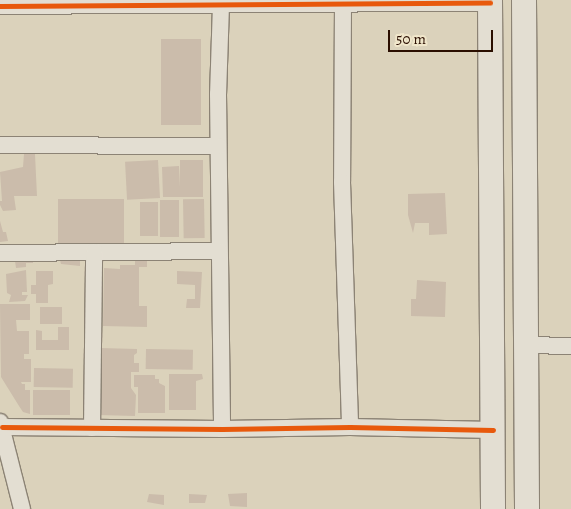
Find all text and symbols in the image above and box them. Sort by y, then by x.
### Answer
scale bar [391,20,496,52]
text: 50 m [396,29,426,49]

